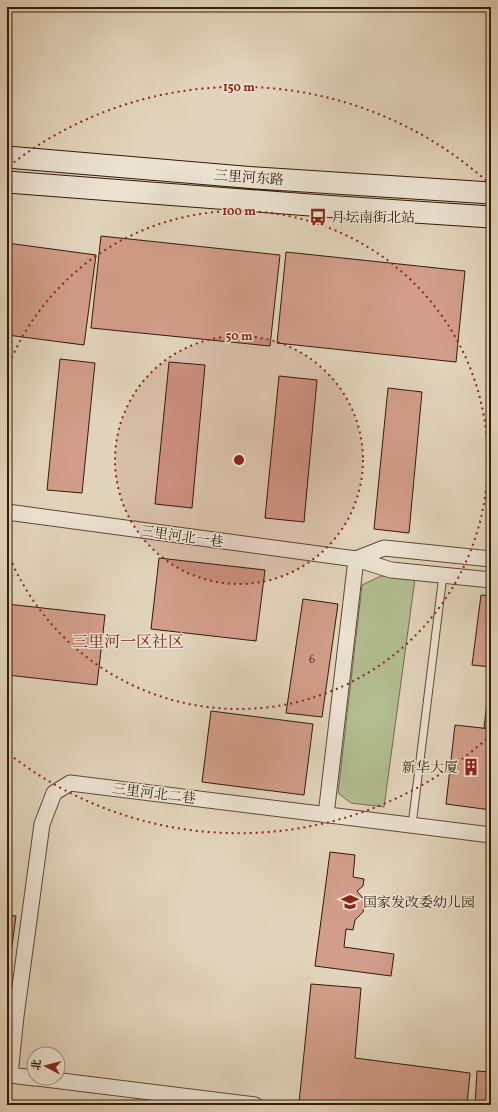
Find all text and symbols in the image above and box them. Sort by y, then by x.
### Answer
text: 150 m [223,80,255,96]
street label: 三里河东路 [213,167,284,190]
text: 100 m [222,204,256,220]
bus stop icon: 月坛南街北站 [308,207,328,227]
place label: 月坛南街北站 [331,209,415,228]
text: 50 m [225,329,253,345]
centre of rings [232,453,246,467]
street label: 三里河北一巷 [139,522,225,553]
district label: 三里河一区社区 [72,632,184,654]
house number: 6 [309,652,315,668]
building icon: 新华大厦 [461,757,481,777]
place label: 新华大厦 [402,759,458,778]
street label: 三里河北二巷 [111,780,197,809]
school or university icon: 国家发改委幼儿园 [340,892,360,912]
place label: 国家发改委幼儿园 [363,894,475,913]
north arrow [26,1046,66,1086]
text: 北 [29,1059,46,1071]

